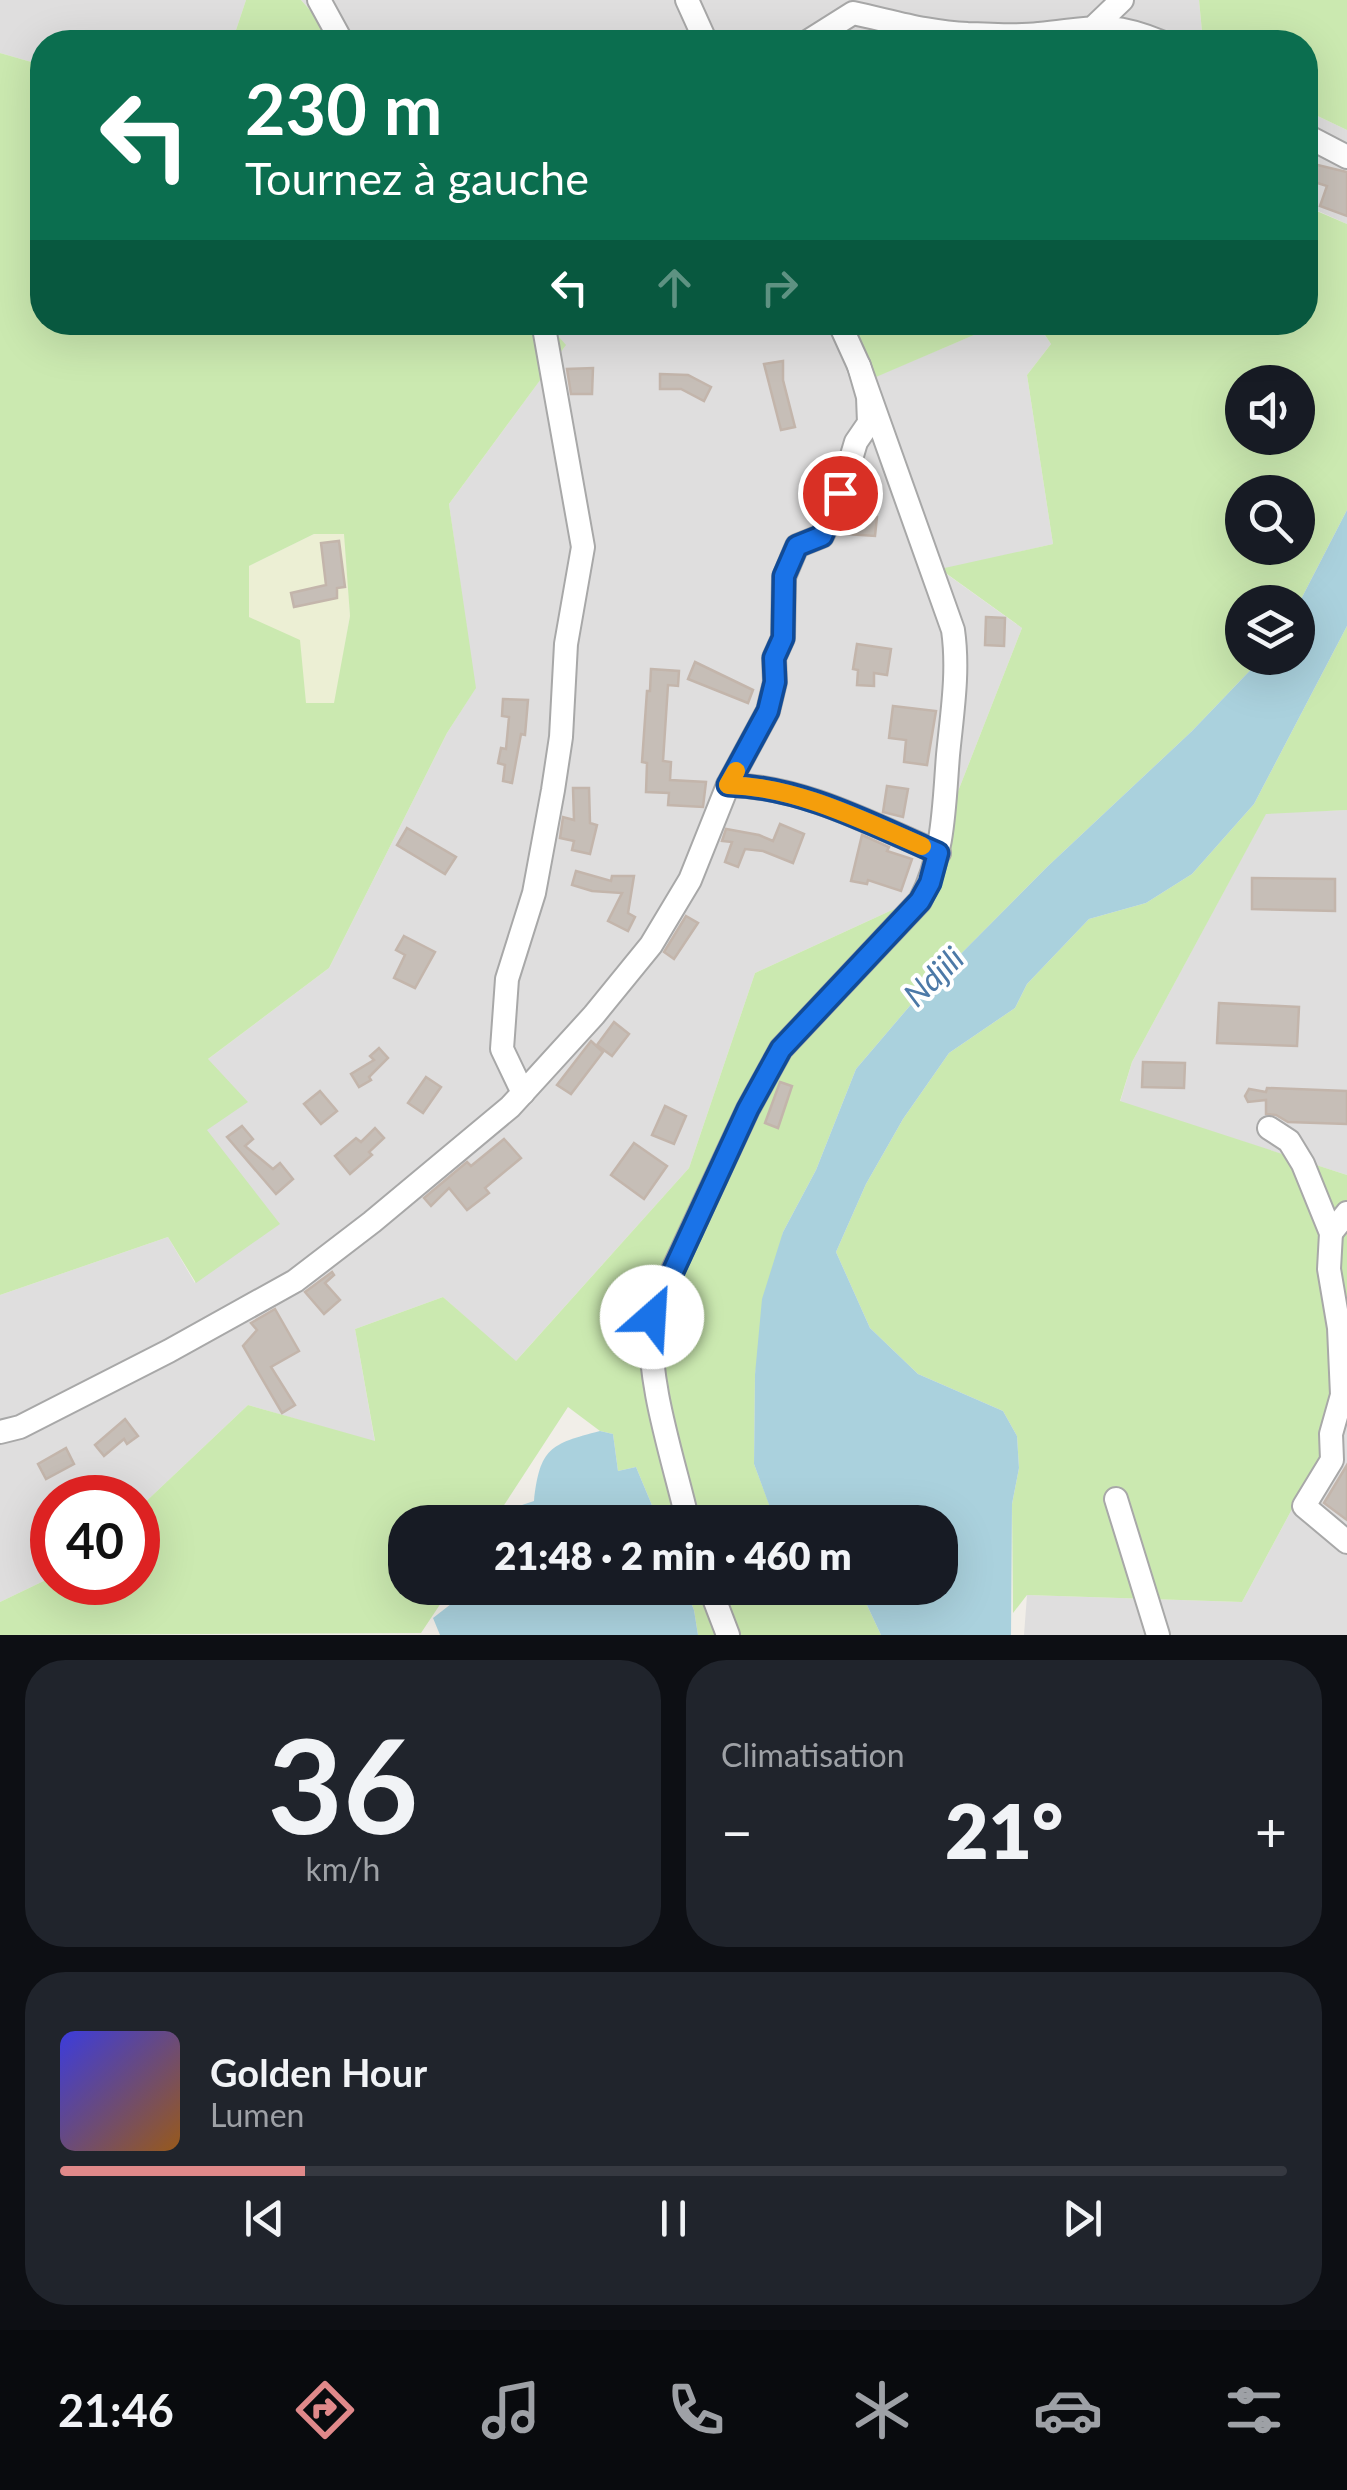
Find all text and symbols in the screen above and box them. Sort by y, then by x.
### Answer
text: 230 m [245,66,442,150]
icon: left [80,70,210,200]
text: Tournez à gauche [245,151,589,205]
icon: left [542,260,597,315]
icon: ahead [647,260,702,315]
icon: right [752,260,807,315]
map controls [1225,365,1315,675]
button: sound [1225,365,1315,455]
pin [798,451,883,536]
icon: arrive [813,466,868,521]
button: search [1225,475,1315,565]
button: layers [1225,585,1315,675]
water label: Ndjili [895,938,971,1014]
position arrow [600,1265,704,1369]
speed limit sign: 40 [30,1475,160,1605]
text: 21:48 · 2 min · 460 m [494,1532,852,1578]
text: 36 [268,1706,418,1862]
text: Climatisation [721,1735,905,1774]
text: 21° [945,1785,1063,1875]
text: − [721,1798,753,1864]
text: + [1255,1798,1287,1864]
text: km/h [306,1849,380,1888]
text: Golden Hour [210,2049,427,2095]
text: Lumen [210,2095,304,2134]
icon: previous [237,2191,292,2246]
icon: pause [646,2191,701,2246]
icon: next [1055,2191,1110,2246]
icon: directions [290,2375,360,2445]
icon: music [476,2375,546,2445]
icon: phone [661,2375,731,2445]
icon: climate [847,2375,917,2445]
icon: car [1033,2375,1103,2445]
icon: filters [1219,2375,1289,2445]
text: 21:46 [58,2383,174,2437]

